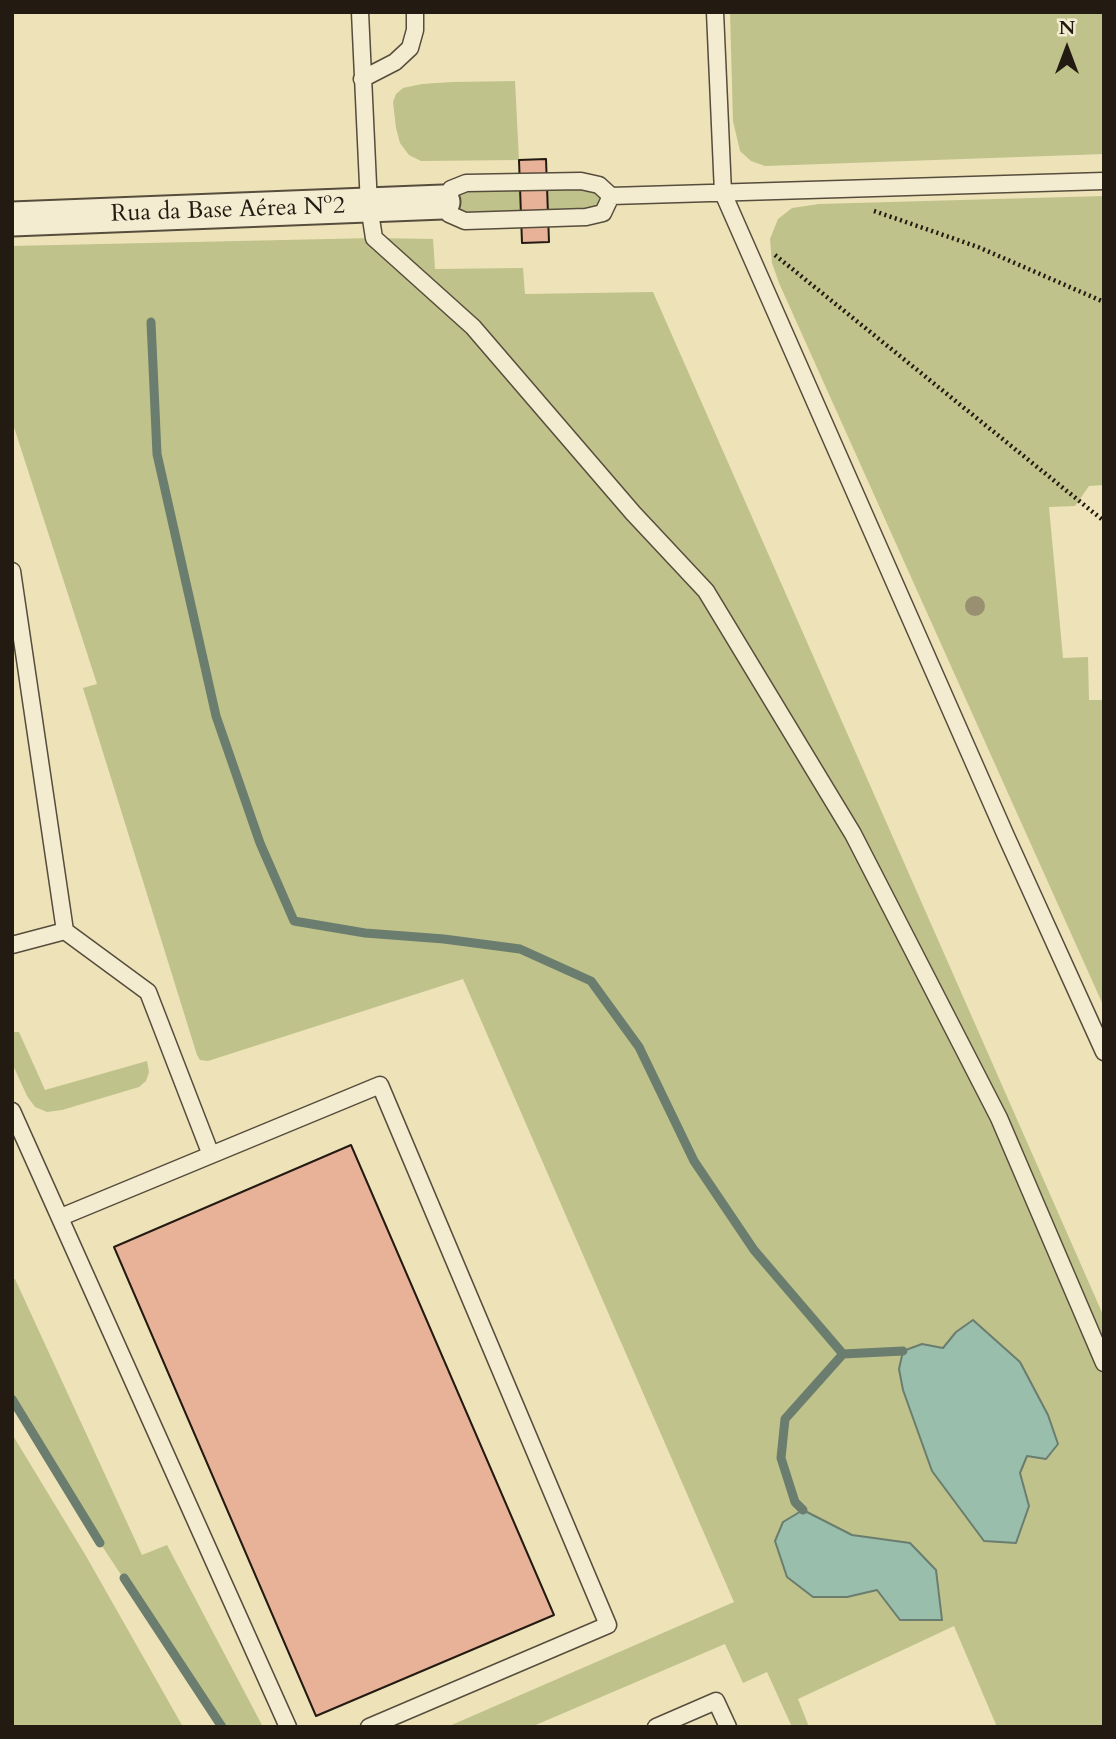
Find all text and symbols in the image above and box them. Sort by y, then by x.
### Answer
north arrow [1032,14,1102,84]
text: N [1059,15,1075,41]
street label: Rua da Base Aérea Nº2 [110,193,346,229]

